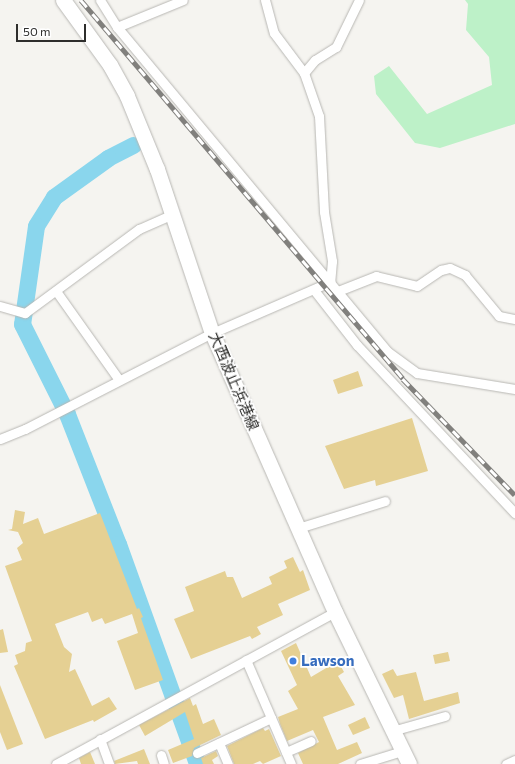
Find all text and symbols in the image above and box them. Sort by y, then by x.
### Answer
scale bar [18,16,88,42]
text: 50 m [23,24,51,38]
street label: 大西波止浜港線 [205,329,263,433]
place label: Lawson [301,652,354,670]
marker: Lawson [288,656,298,666]

